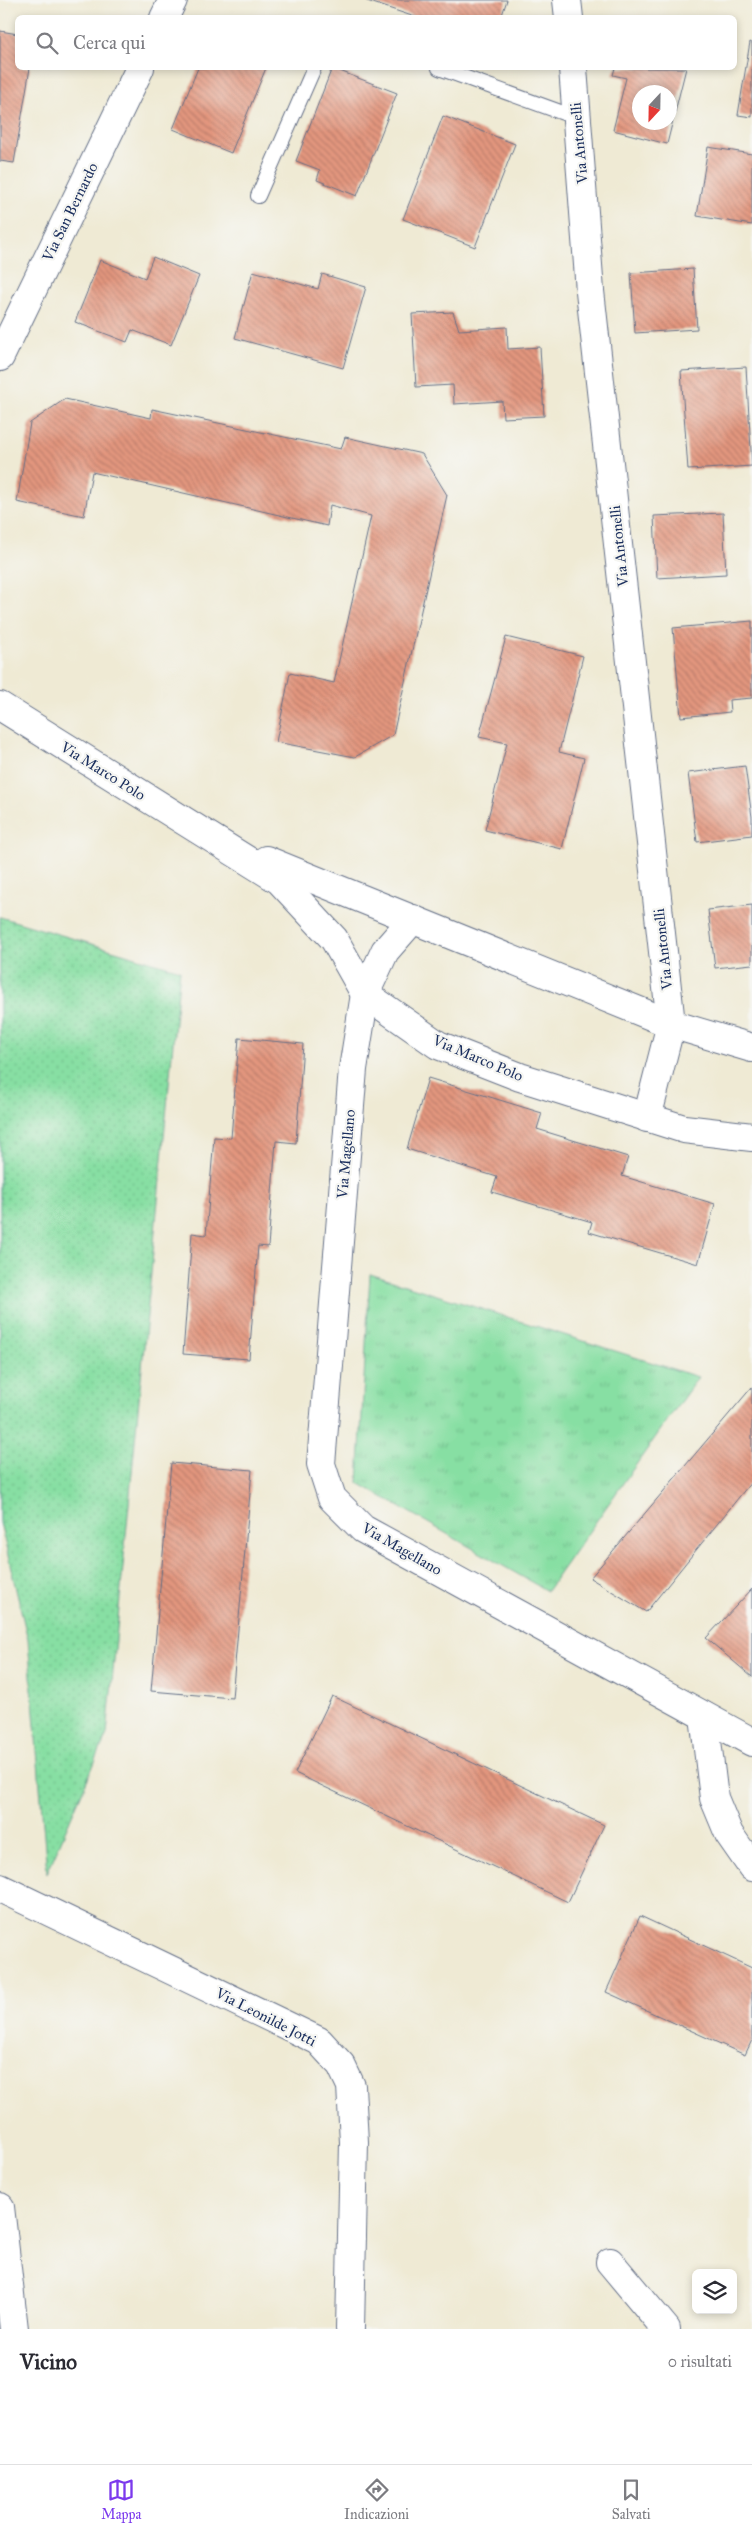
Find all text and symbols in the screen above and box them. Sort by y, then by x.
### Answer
search box [15,15,737,70]
icon: search [33,29,61,57]
text: Cerca qui [73,31,145,54]
north arrow [632,85,677,130]
street label: Via Antonelli [566,101,592,186]
street label: Via San Bernardo [38,159,102,265]
street label: Via Antonelli [606,504,632,589]
street label: Via Marco Polo [57,737,149,804]
street label: Via Antonelli [650,907,676,992]
street label: Via Marco Polo [429,1031,526,1085]
street label: Via Magellano [333,1108,359,1200]
street label: Via Magellano [358,1518,445,1579]
street label: Via Leonilde Jotti [211,1983,319,2051]
map controls [692,2269,737,2314]
button: layers [692,2269,737,2314]
text: Vicino [20,2349,77,2375]
text: 0 risultati [668,2352,732,2371]
tab: Mappa [101,2476,142,2523]
tab: Indicazioni [344,2476,409,2523]
tab: Salvati [612,2476,651,2523]

